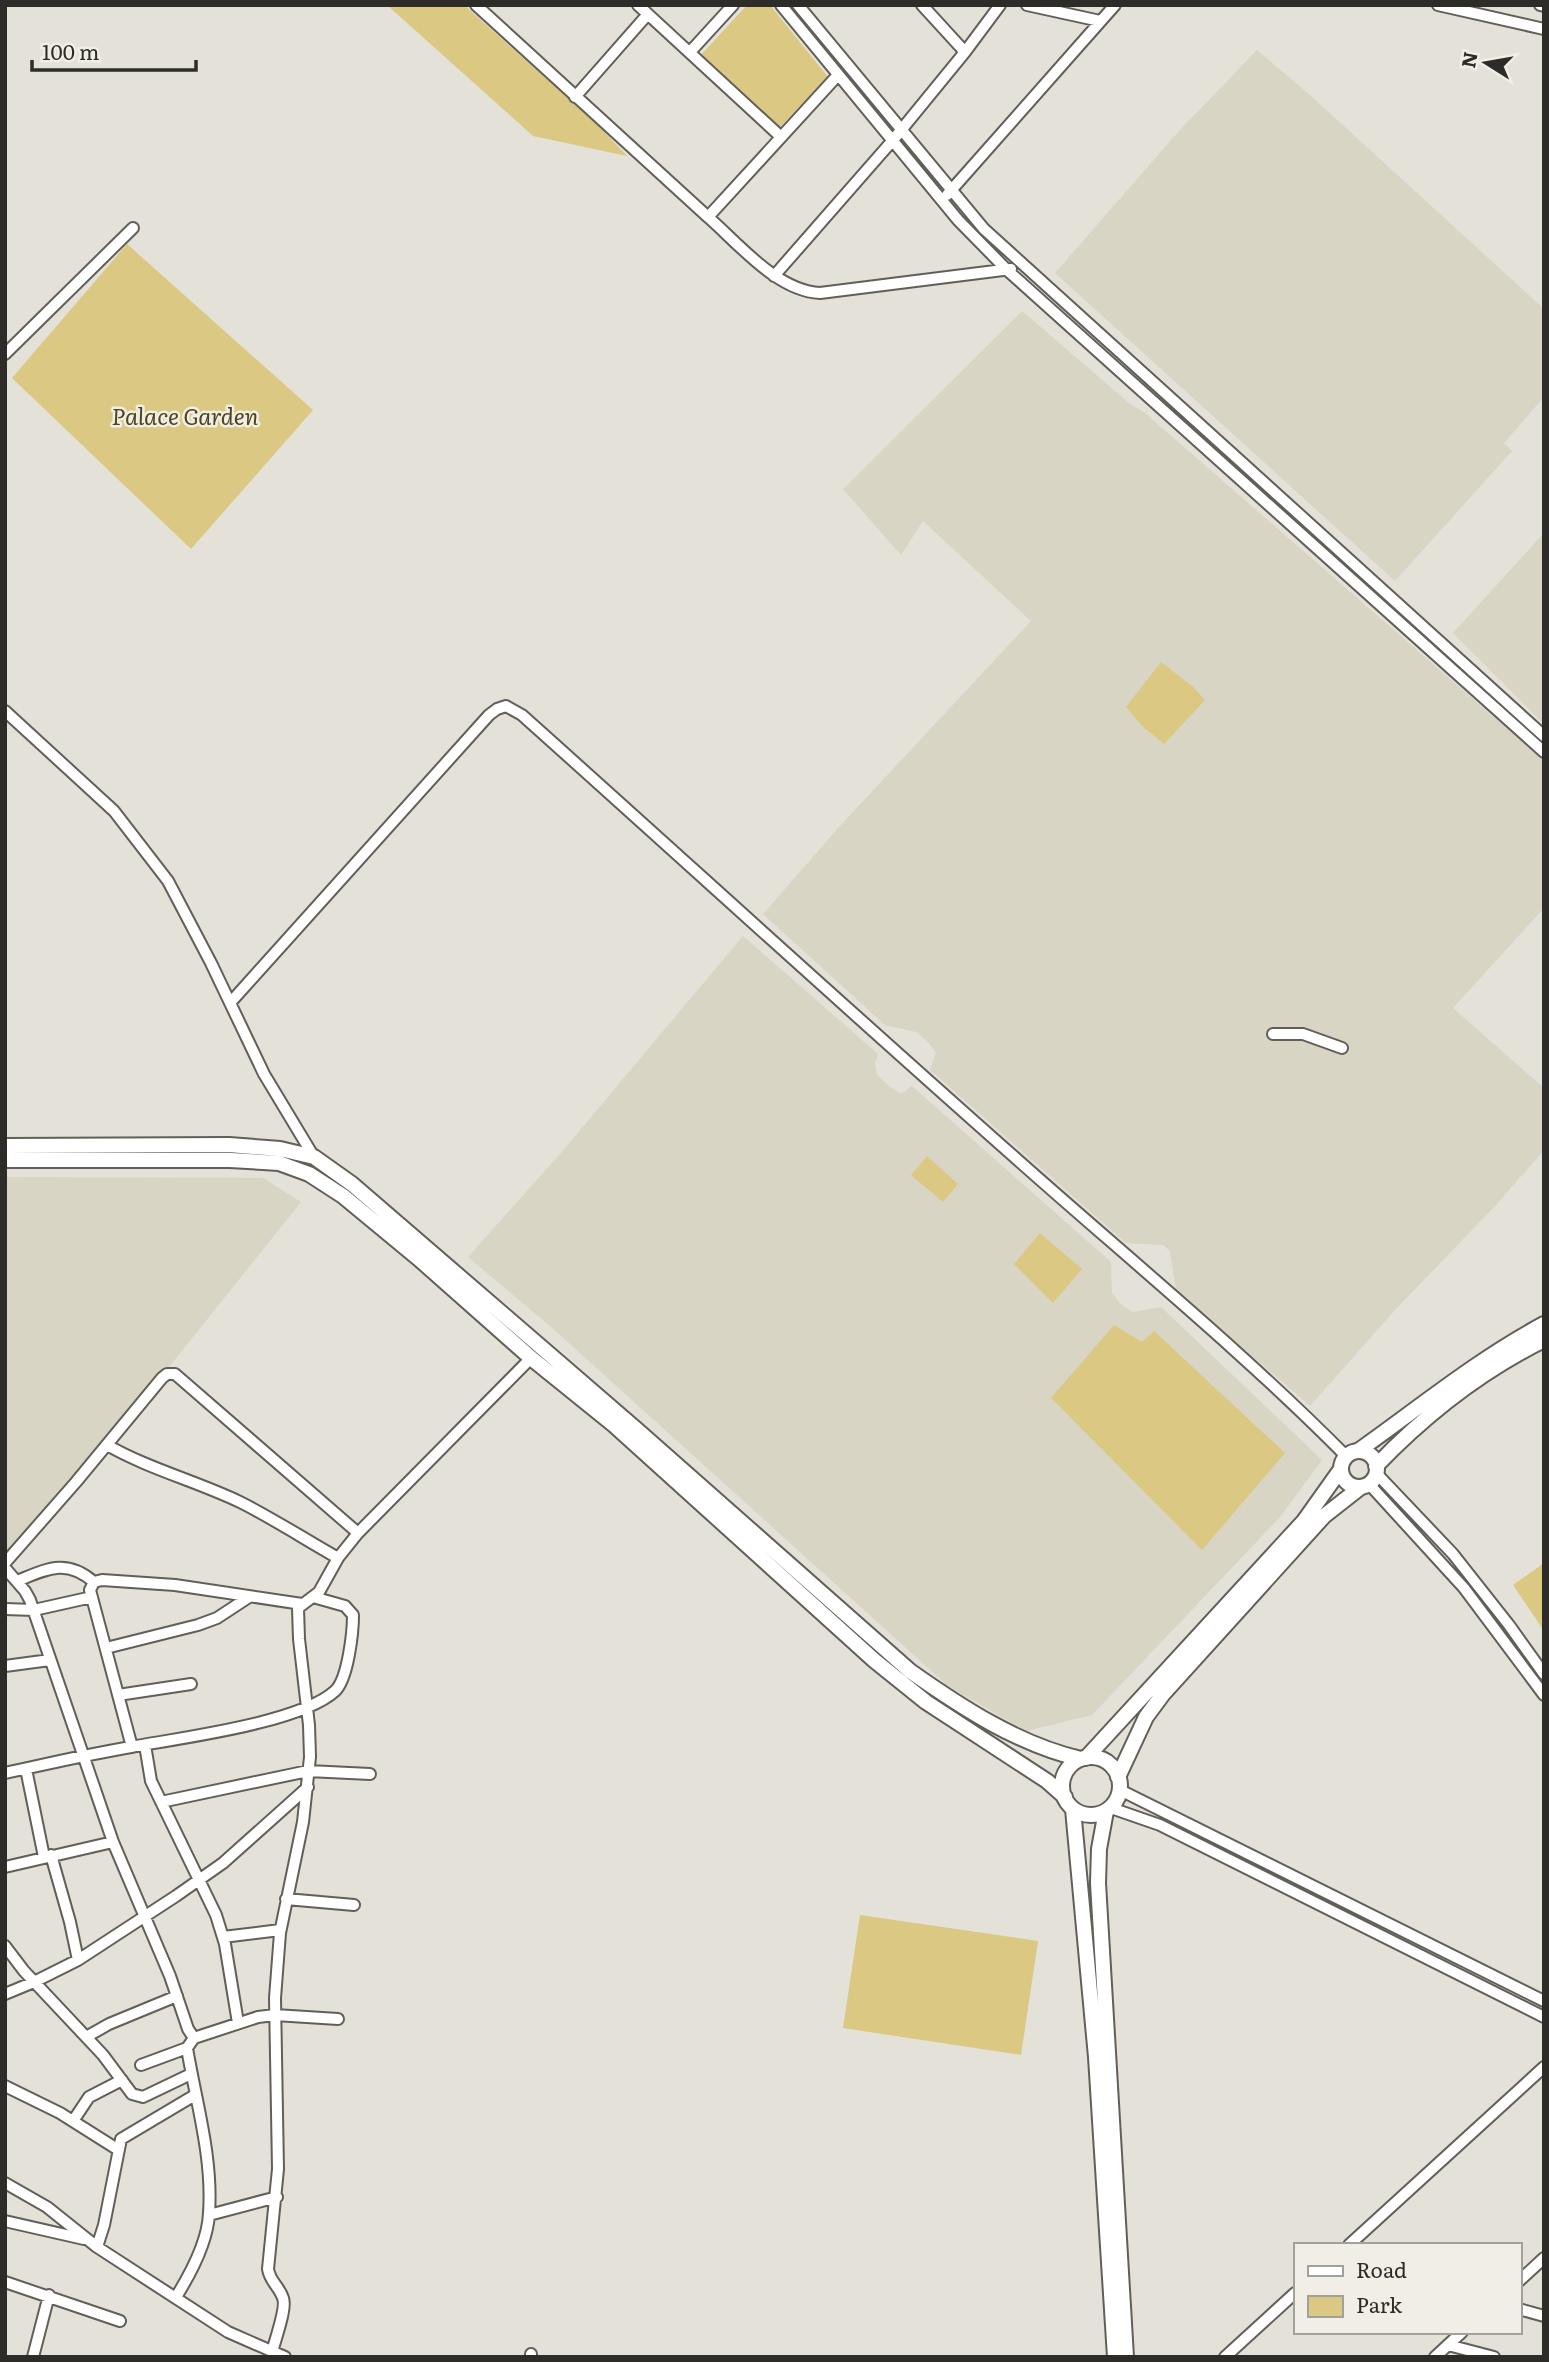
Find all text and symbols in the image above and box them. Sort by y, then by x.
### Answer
scale bar [32,28,196,72]
north arrow [1451,28,1521,98]
text: 100 m [42,35,99,66]
text: N [1453,49,1484,70]
park label: Palace Garden [112,398,259,432]
legend [1294,2243,1521,2334]
text: Road [1356,2253,1407,2284]
text: Park [1356,2288,1402,2319]

